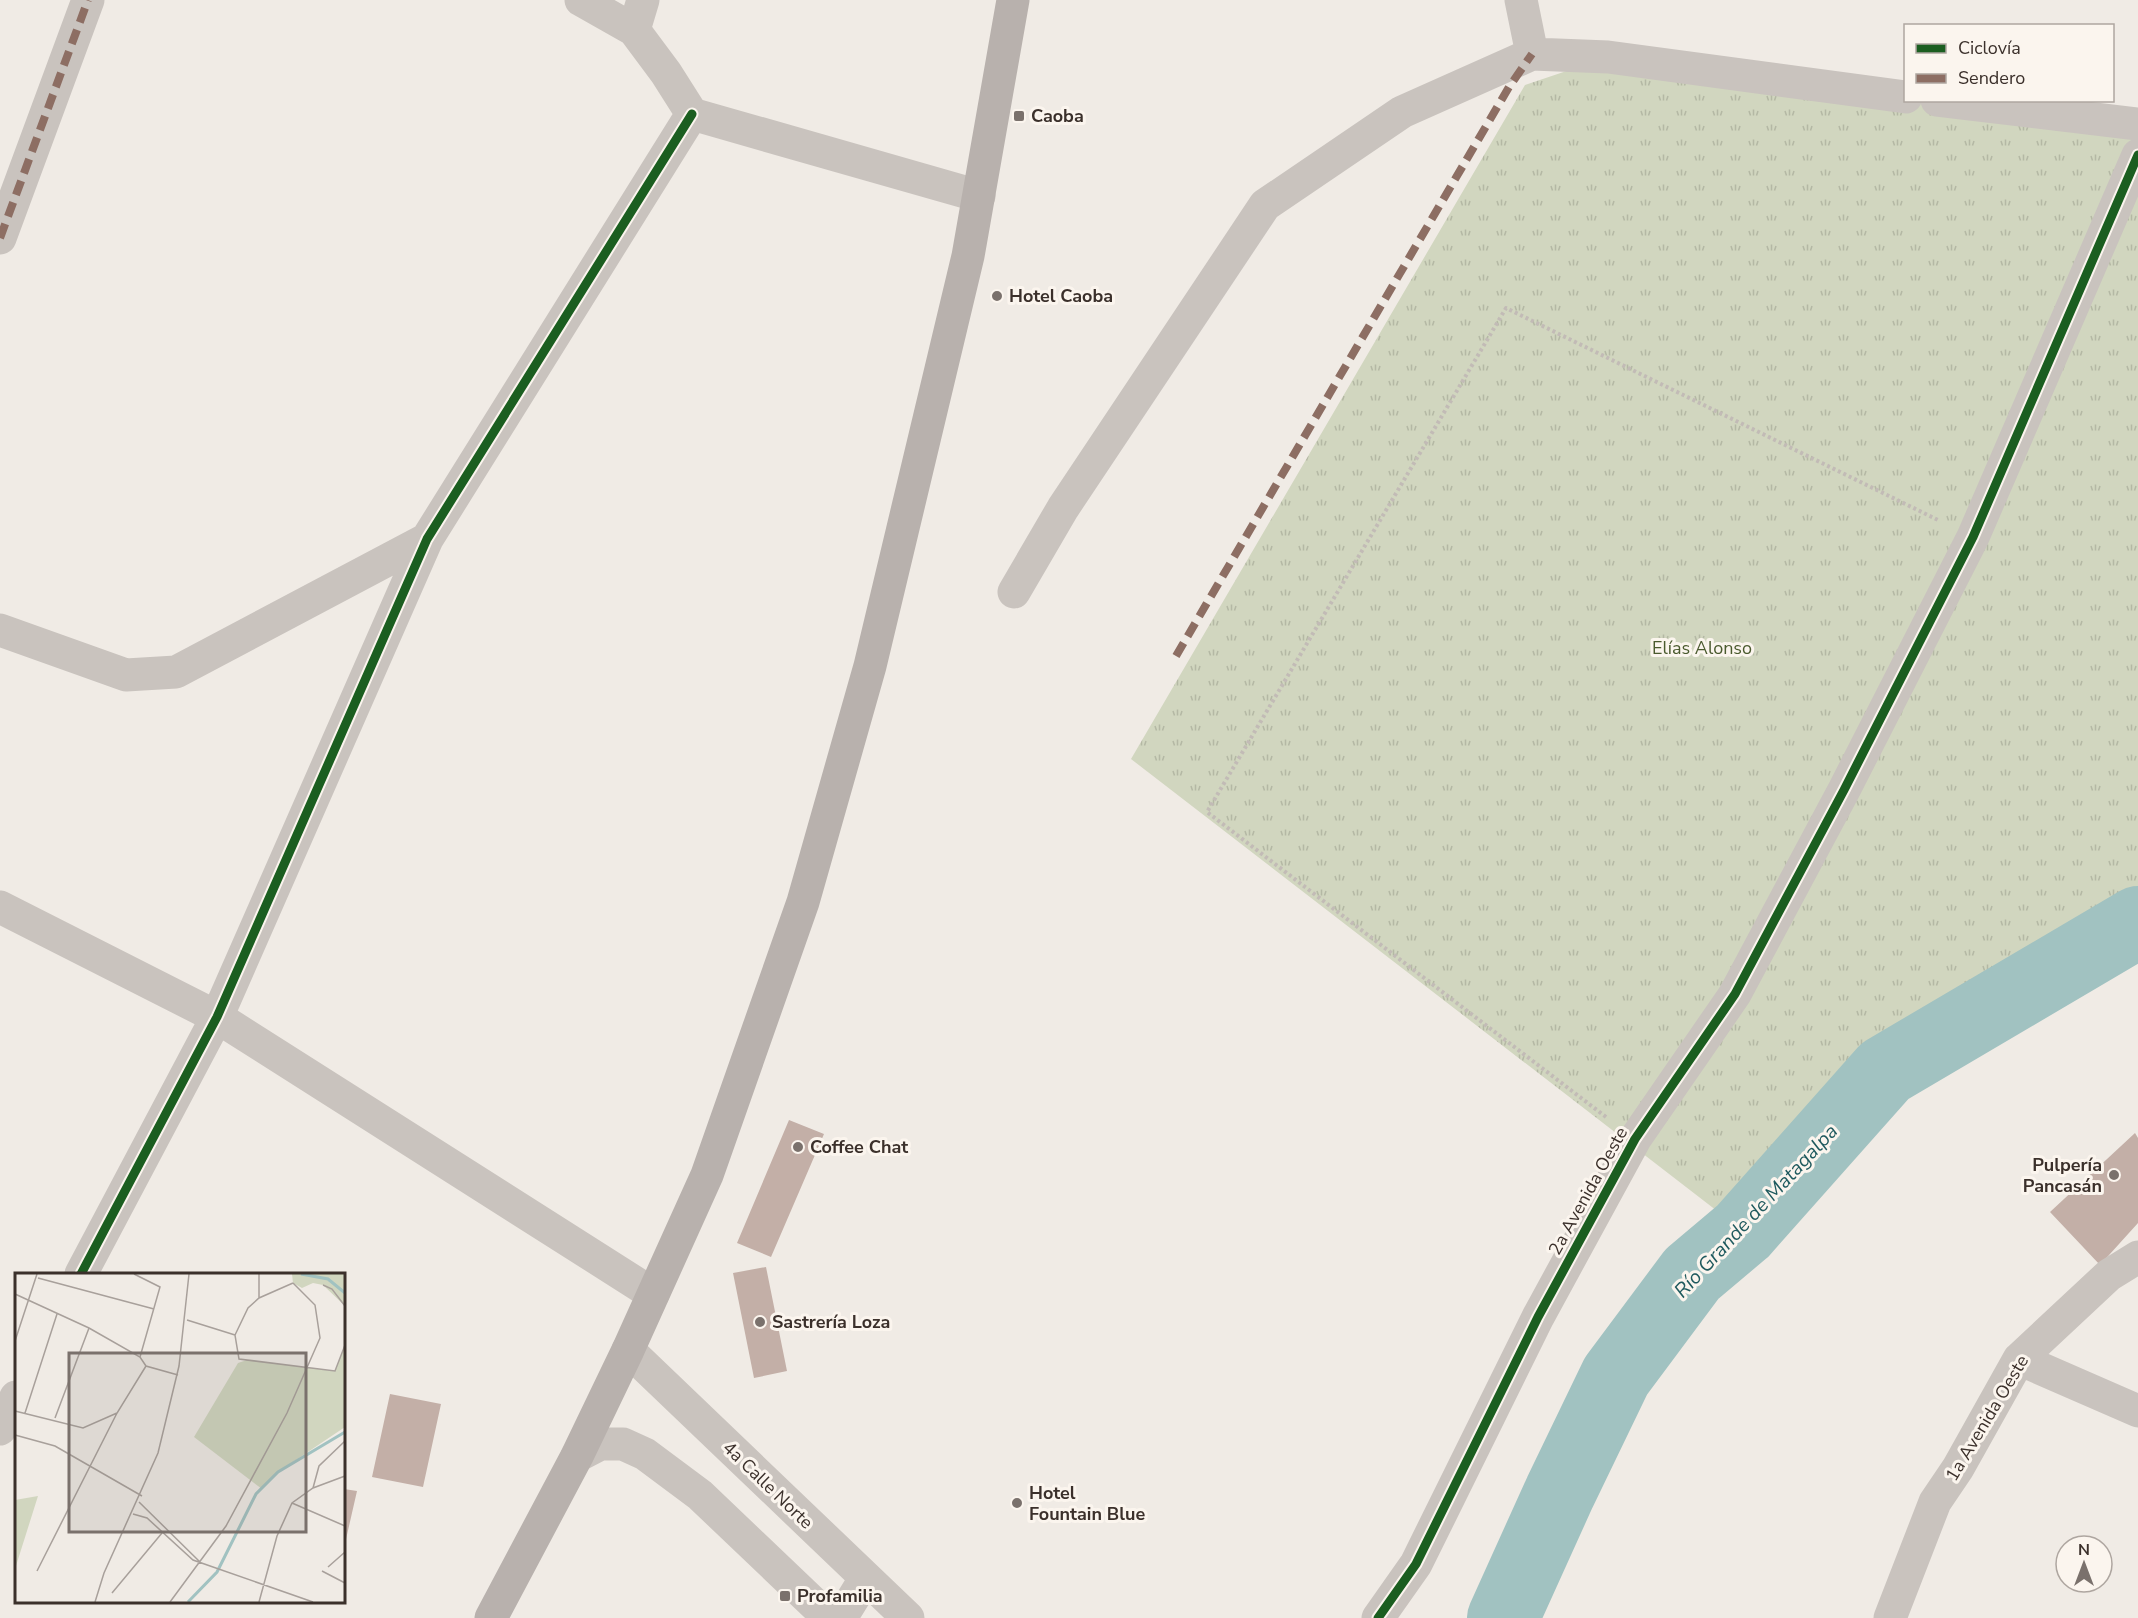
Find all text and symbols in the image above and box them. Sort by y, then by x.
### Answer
legend [1904,24,2114,102]
text: Ciclovía [1958,36,2021,60]
text: Sendero [1958,66,2025,90]
place label: Caoba [1031,104,1084,128]
marker: Caoba [1012,109,1026,123]
place label: Hotel Caoba [1009,284,1113,308]
marker: Hotel Caoba [990,289,1004,303]
park label: Elías Alonso [1652,636,1752,660]
water label: Río Grande de Matagalpa [1668,1118,1844,1304]
street label: 2a Avenida Oeste [1543,1123,1633,1259]
place label: Coffee Chat [810,1135,908,1159]
marker: Coffee Chat [791,1140,805,1154]
place label: Pulpería Pancasán [2023,1153,2102,1198]
marker: Pulpería Pancasán [2107,1168,2121,1182]
inset map [15,1273,345,1603]
place label: Sastrería Loza [772,1310,890,1334]
marker: Sastrería Loza [753,1315,767,1329]
street label: 1a Avenida Oeste [1940,1350,2034,1486]
street label: 4a Calle Norte [718,1436,818,1534]
place label: Hotel Fountain Blue [1029,1481,1145,1526]
marker: Hotel Fountain Blue [1010,1496,1024,1510]
north arrow [2054,1534,2114,1594]
text: N [2078,1539,2090,1561]
place label: Profamilia [797,1584,883,1608]
marker: Profamilia [778,1589,792,1603]

